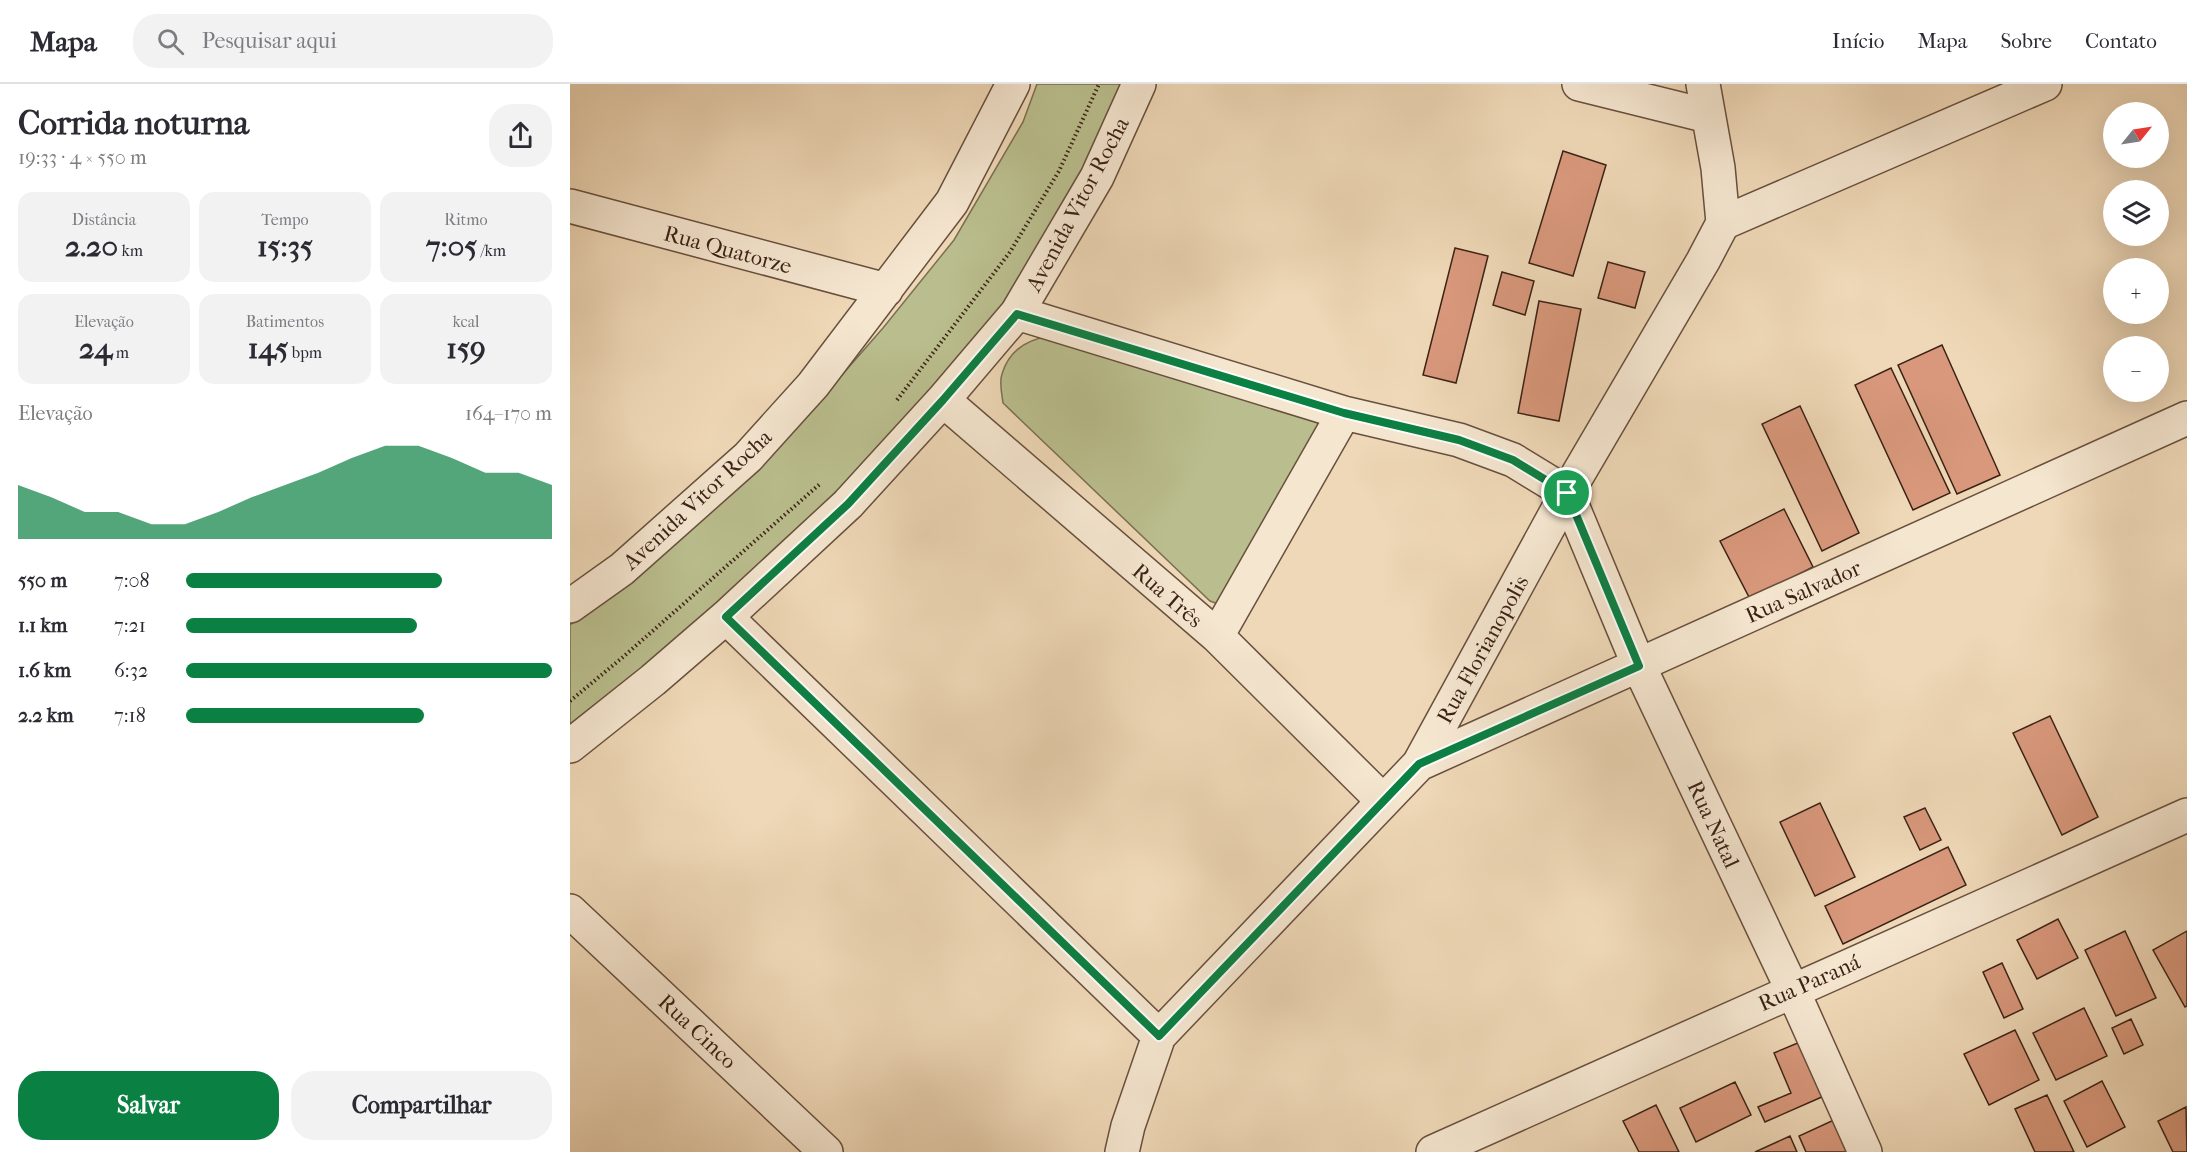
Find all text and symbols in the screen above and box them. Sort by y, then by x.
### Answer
search box [133,14,553,68]
text: Mapa [30,25,97,58]
icon: search [154,25,187,58]
text: Pesquisar aqui [202,28,337,54]
text: Início [1832,29,1884,53]
text: Mapa [1917,29,1967,53]
text: Sobre [2000,29,2052,53]
text: Contato [2085,29,2157,53]
north arrow [2103,102,2169,168]
map controls [2103,102,2169,402]
text: Corrida noturna [18,104,249,143]
button: share [489,104,552,167]
street label: Avenida Vitor Rocha [1020,112,1135,297]
text: 19:33 · 4 × 550 m [18,146,147,169]
button: layers [2103,180,2169,246]
text: Distância [72,210,136,229]
text: Tempo [261,210,309,229]
text: Ritmo [444,210,488,229]
street label: Rua Quatorze [661,220,795,280]
text: 2.20 [65,229,118,264]
text: 15:35 [257,229,313,264]
text: 7:05 [426,229,477,264]
text: km [118,241,143,260]
text: /km [477,241,506,260]
button: + [2103,258,2169,324]
text: Elevação [74,312,134,331]
text: Batimentos [246,312,324,331]
text: kcal [453,312,479,331]
text: 24 [79,331,112,366]
text: 145 [248,331,288,366]
text: 159 [446,331,486,366]
button: − [2103,336,2169,402]
text: m [112,343,129,362]
text: bpm [288,343,322,362]
text: Elevação [18,402,93,425]
text: 164–170 m [465,402,552,425]
street label: Avenida Vitor Rocha [617,424,778,576]
pin [1541,467,1592,518]
icon: arrive [1550,476,1583,509]
street label: Rua Salvador [1742,555,1866,629]
street label: Rua Três [1127,558,1208,633]
text: 550 m [18,569,67,592]
text: 7:08 [114,569,150,592]
street label: Rua Florianopolis [1431,571,1534,728]
text: 1.1 km [18,614,67,637]
text: 7:21 [114,614,146,637]
text: 1.6 km [18,659,71,682]
text: 6:32 [114,659,148,682]
text: 2.2 km [18,704,74,727]
text: 7:18 [114,704,146,727]
street label: Rua Natal [1682,777,1745,872]
street label: Rua Paraná [1754,949,1865,1017]
street label: Rua Cinco [653,989,742,1075]
button: Salvar [18,1071,279,1140]
button: Compartilhar [291,1071,552,1140]

